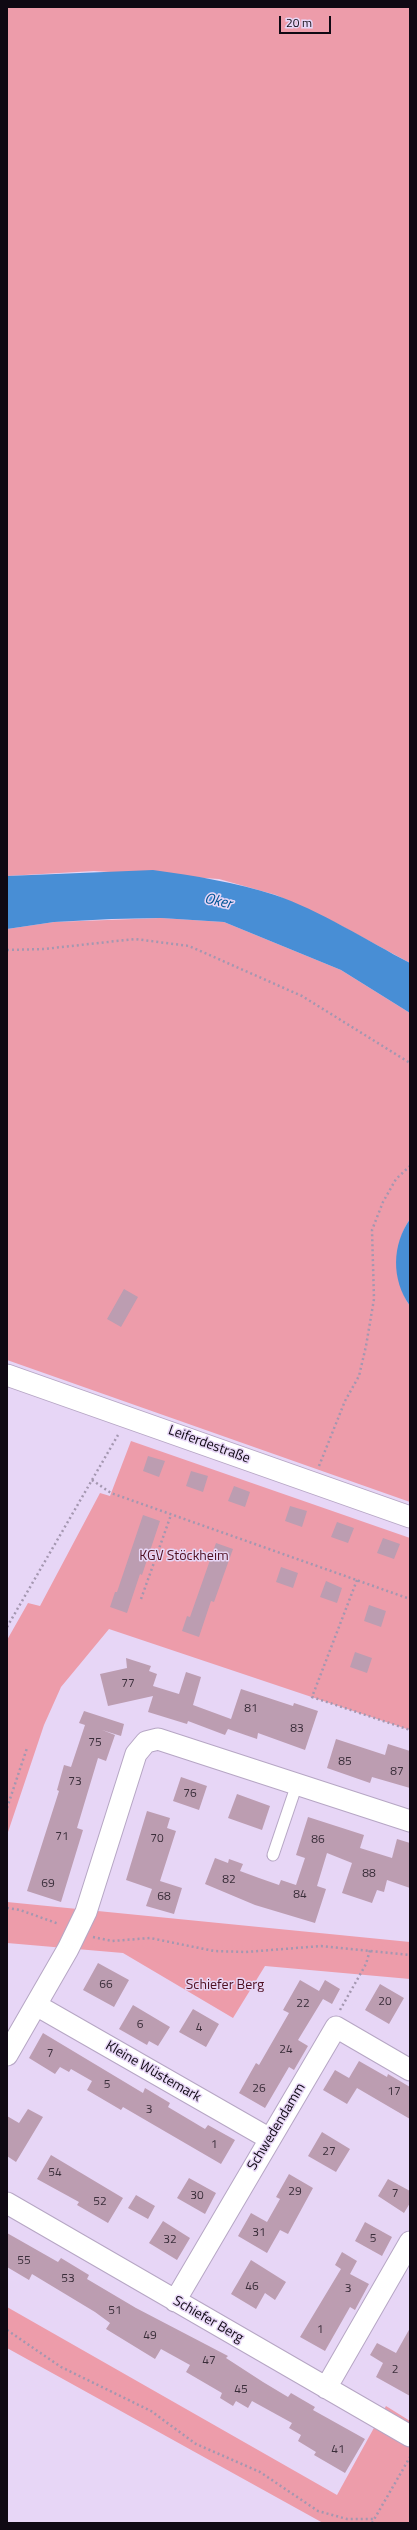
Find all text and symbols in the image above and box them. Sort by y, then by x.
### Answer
scale bar [281,8,333,34]
text: 20 m [286,13,312,32]
water label: Oker [203,890,233,914]
street label: Leiferdestraße [166,1422,252,1468]
park label: KGV Stöckheim [139,1549,229,1565]
house number: 77 [121,1677,135,1691]
house number: 81 [244,1702,258,1716]
house number: 83 [290,1722,304,1736]
house number: 75 [88,1736,102,1750]
house number: 85 [338,1755,352,1769]
house number: 87 [390,1765,404,1779]
house number: 73 [68,1775,82,1789]
house number: 76 [183,1787,197,1801]
house number: 71 [55,1830,69,1844]
house number: 70 [150,1832,164,1846]
house number: 86 [311,1833,325,1847]
house number: 88 [362,1867,376,1881]
house number: 82 [222,1873,236,1887]
house number: 69 [41,1877,55,1891]
house number: 84 [293,1888,307,1902]
house number: 68 [157,1890,171,1904]
house number: 66 [99,1978,113,1992]
park label: Schiefer Berg [186,1978,264,1994]
house number: 20 [378,1995,392,2009]
house number: 22 [296,1997,310,2011]
house number: 6 [137,2018,143,2032]
house number: 4 [196,2021,202,2035]
street label: Kleine Wüstemark [102,2038,204,2106]
house number: 24 [279,2043,293,2057]
house number: 7 [47,2047,53,2061]
house number: 5 [104,2078,110,2092]
street label: Schwedendamm [244,2080,310,2174]
house number: 26 [252,2082,266,2096]
house number: 17 [387,2085,401,2099]
house number: 3 [146,2103,152,2117]
house number: 1 [211,2138,217,2152]
house number: 27 [322,2145,336,2159]
house number: 54 [48,2166,62,2180]
house number: 29 [288,2185,302,2199]
house number: 7 [392,2187,398,2201]
house number: 30 [190,2189,204,2203]
house number: 52 [93,2195,107,2209]
house number: 31 [252,2226,266,2240]
house number: 5 [370,2232,376,2246]
house number: 32 [163,2233,177,2247]
house number: 55 [17,2254,31,2268]
house number: 53 [61,2272,75,2286]
house number: 46 [245,2280,259,2294]
house number: 3 [345,2282,351,2296]
street label: Schiefer Berg [170,2293,246,2347]
house number: 51 [108,2304,122,2318]
house number: 1 [317,2323,323,2337]
house number: 49 [143,2329,157,2343]
house number: 47 [202,2354,216,2368]
house number: 2 [392,2363,398,2377]
house number: 45 [234,2383,248,2397]
house number: 41 [331,2443,345,2457]

